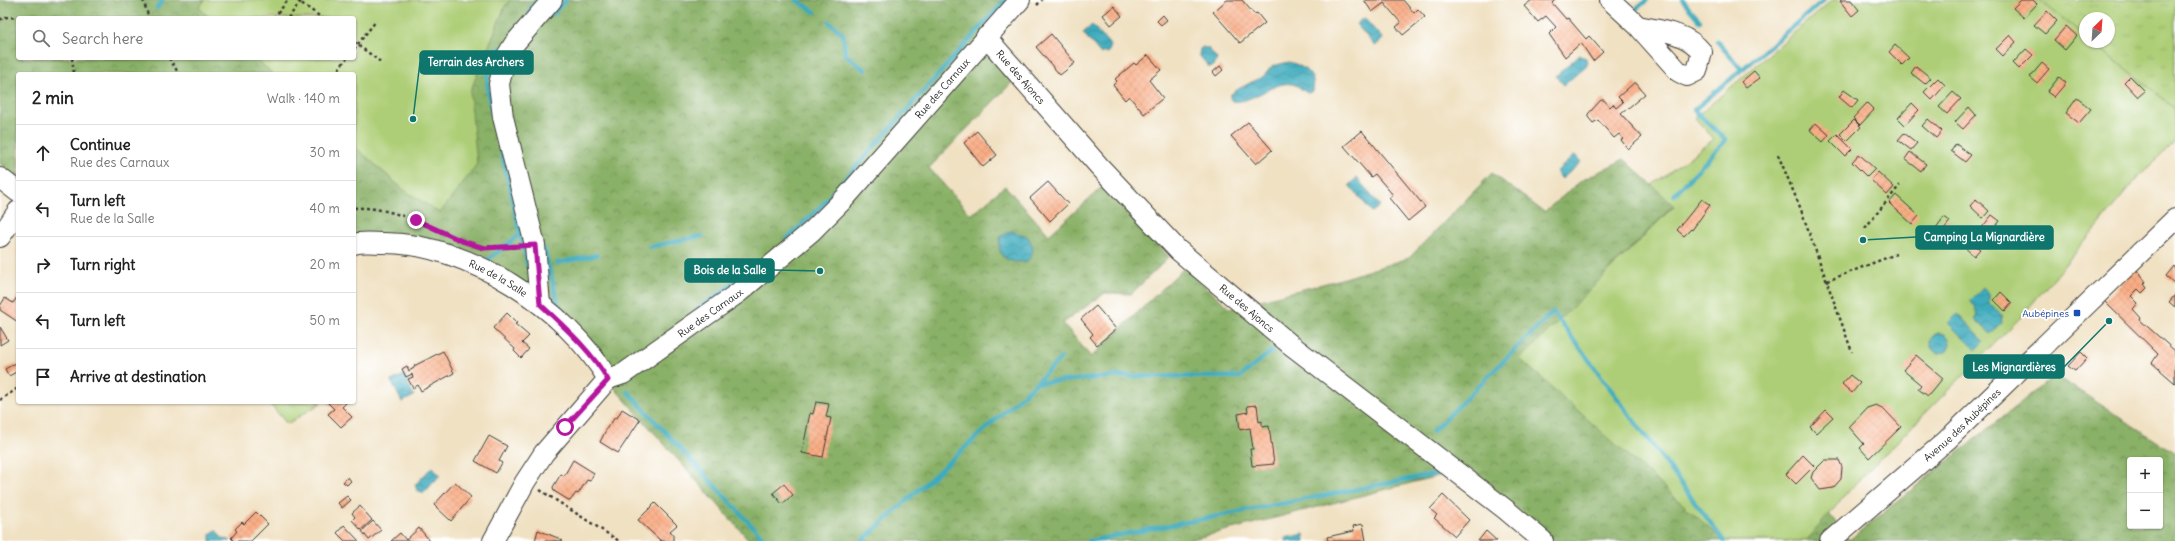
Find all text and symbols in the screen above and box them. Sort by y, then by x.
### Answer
north arrow [2079,12,2115,48]
search box [16,16,356,60]
icon: search [30,27,52,49]
text: Search here [62,29,143,48]
street label: Rue des Ajoncs [993,47,1048,107]
callout: Terrain des Archers [420,51,533,74]
text: Terrain des Archers [428,55,524,69]
street label: Rue des Carnaux [912,55,973,121]
text: 2 min [32,87,74,109]
text: Walk · 140 m [267,90,340,107]
text: Continue [70,135,131,154]
icon: ahead [32,142,54,164]
text: 30 m [310,144,340,161]
text: Rue des Carnaux [70,154,169,171]
text: Turn left [70,191,125,210]
icon: left [32,198,54,220]
text: 40 m [309,200,340,217]
text: Rue de la Salle [70,210,154,227]
route end [407,211,425,229]
callout: Camping La Mignardière [1916,226,2053,249]
text: Camping La Mignardière [1923,230,2045,245]
icon: right [32,254,54,276]
text: Turn right [70,255,135,274]
text: 20 m [310,256,340,273]
street label: Rue de la Salle [467,257,530,300]
callout: Bois de la Salle [685,259,774,282]
text: Bois de la Salle [693,263,767,277]
street label: Rue des Ajoncs [1217,282,1277,335]
street label: Rue des Carnaux [675,286,746,340]
place label: Aubépines [2022,307,2069,320]
marker: Aubépines [2072,308,2082,318]
icon: left [32,310,54,332]
text: Turn left [70,311,125,330]
text: 50 m [309,312,340,329]
callout: Les Mignardières [1964,355,2064,378]
text: Les Mignardières [1972,360,2056,375]
icon: arrive [32,366,54,388]
text: Arrive at destination [70,367,206,386]
street label: Avenue des Aubépines [1921,385,2004,464]
route start [556,418,574,436]
map controls [2127,457,2163,529]
button: + [2127,457,2163,493]
button: − [2127,493,2163,529]

